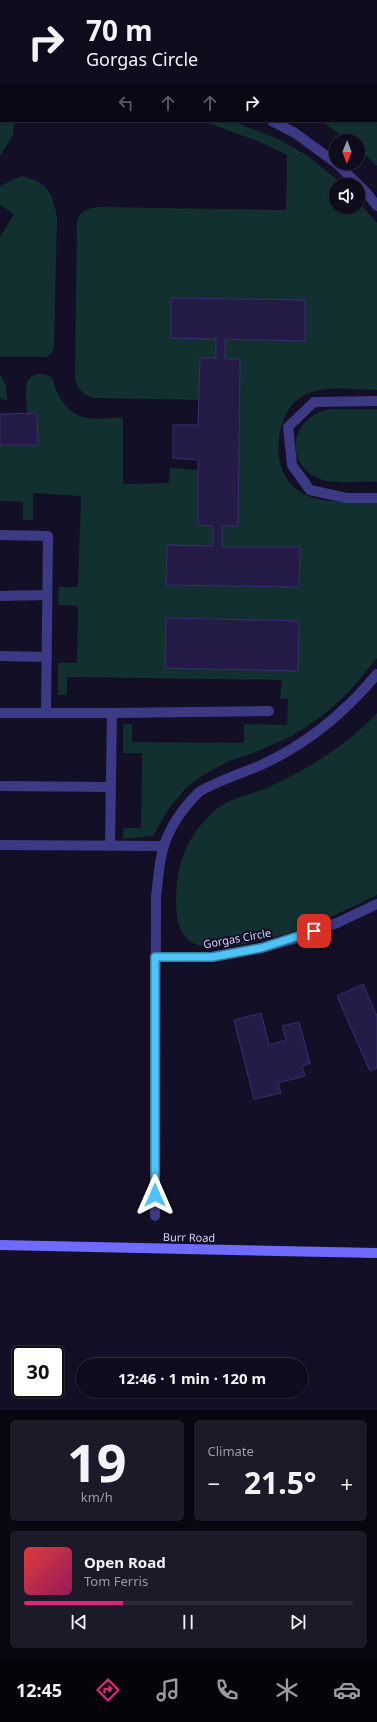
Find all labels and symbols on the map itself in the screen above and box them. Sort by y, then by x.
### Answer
north arrow [329,134,365,170]
pin [297,914,331,948]
street label: Gorgas Circle [202,925,272,951]
position arrow [134,1174,176,1216]
street label: Burr Road [163,1229,215,1245]
speed limit sign: 30 [12,1346,64,1398]

